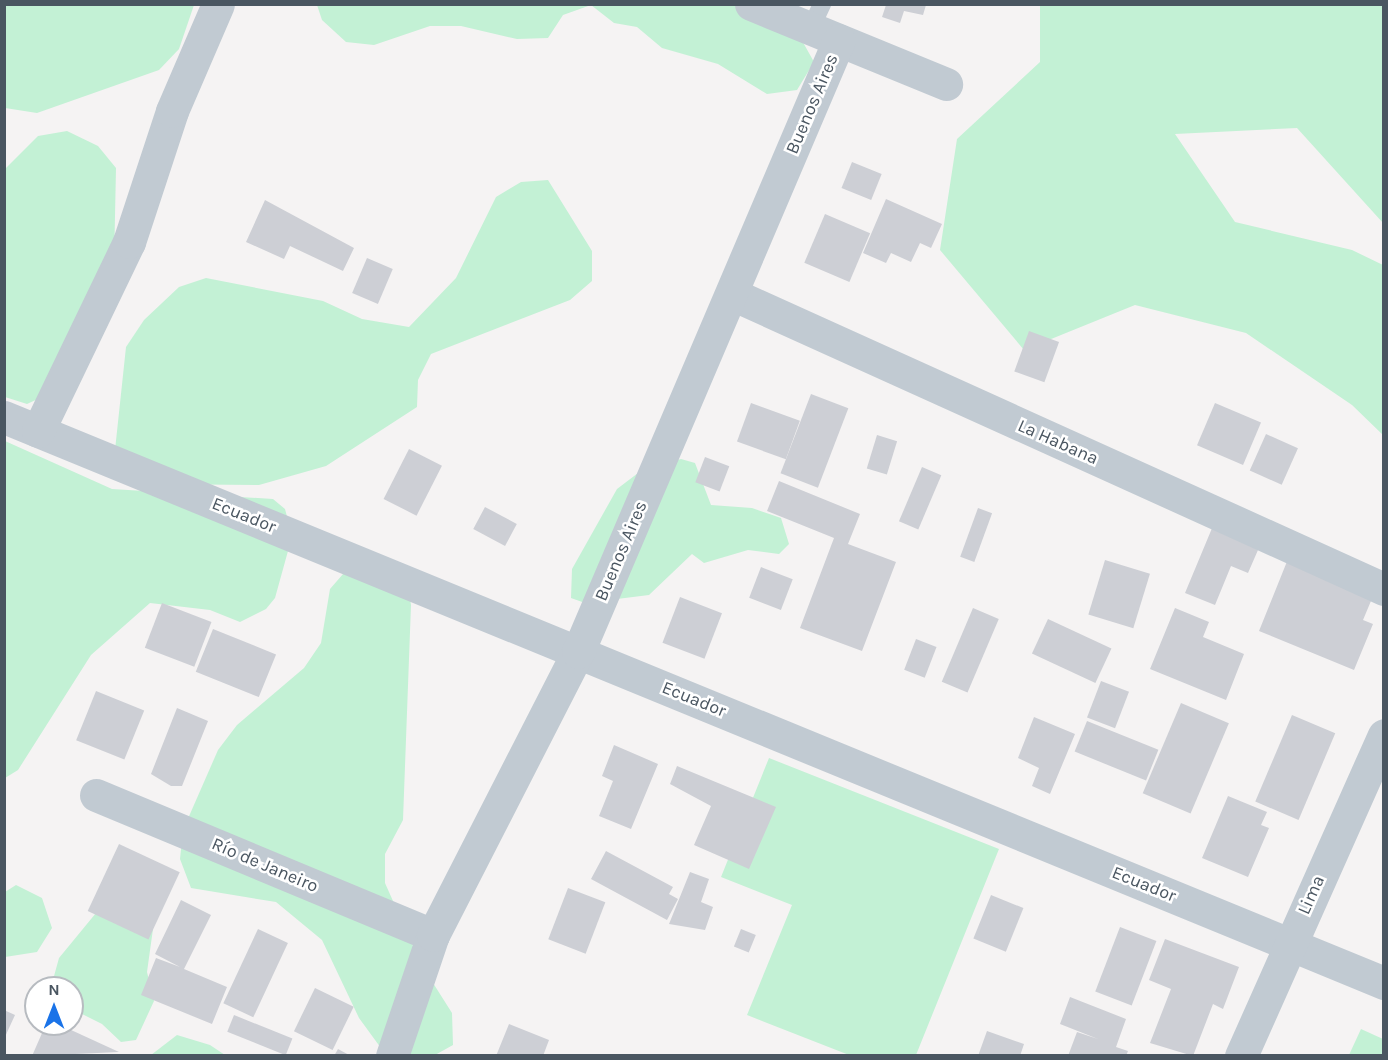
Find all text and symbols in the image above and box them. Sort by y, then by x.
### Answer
street label: Buenos Aires [781,51,843,157]
street label: La Habana [1014,415,1102,469]
street label: Ecuador [209,492,279,538]
street label: Buenos Aires [590,498,652,604]
street label: Ecuador [659,676,729,722]
street label: Río de Janeiro [208,833,322,897]
street label: Ecuador [1109,861,1179,907]
street label: Lima [1293,872,1329,918]
north arrow [24,976,84,1036]
text: N [48,980,60,999]

